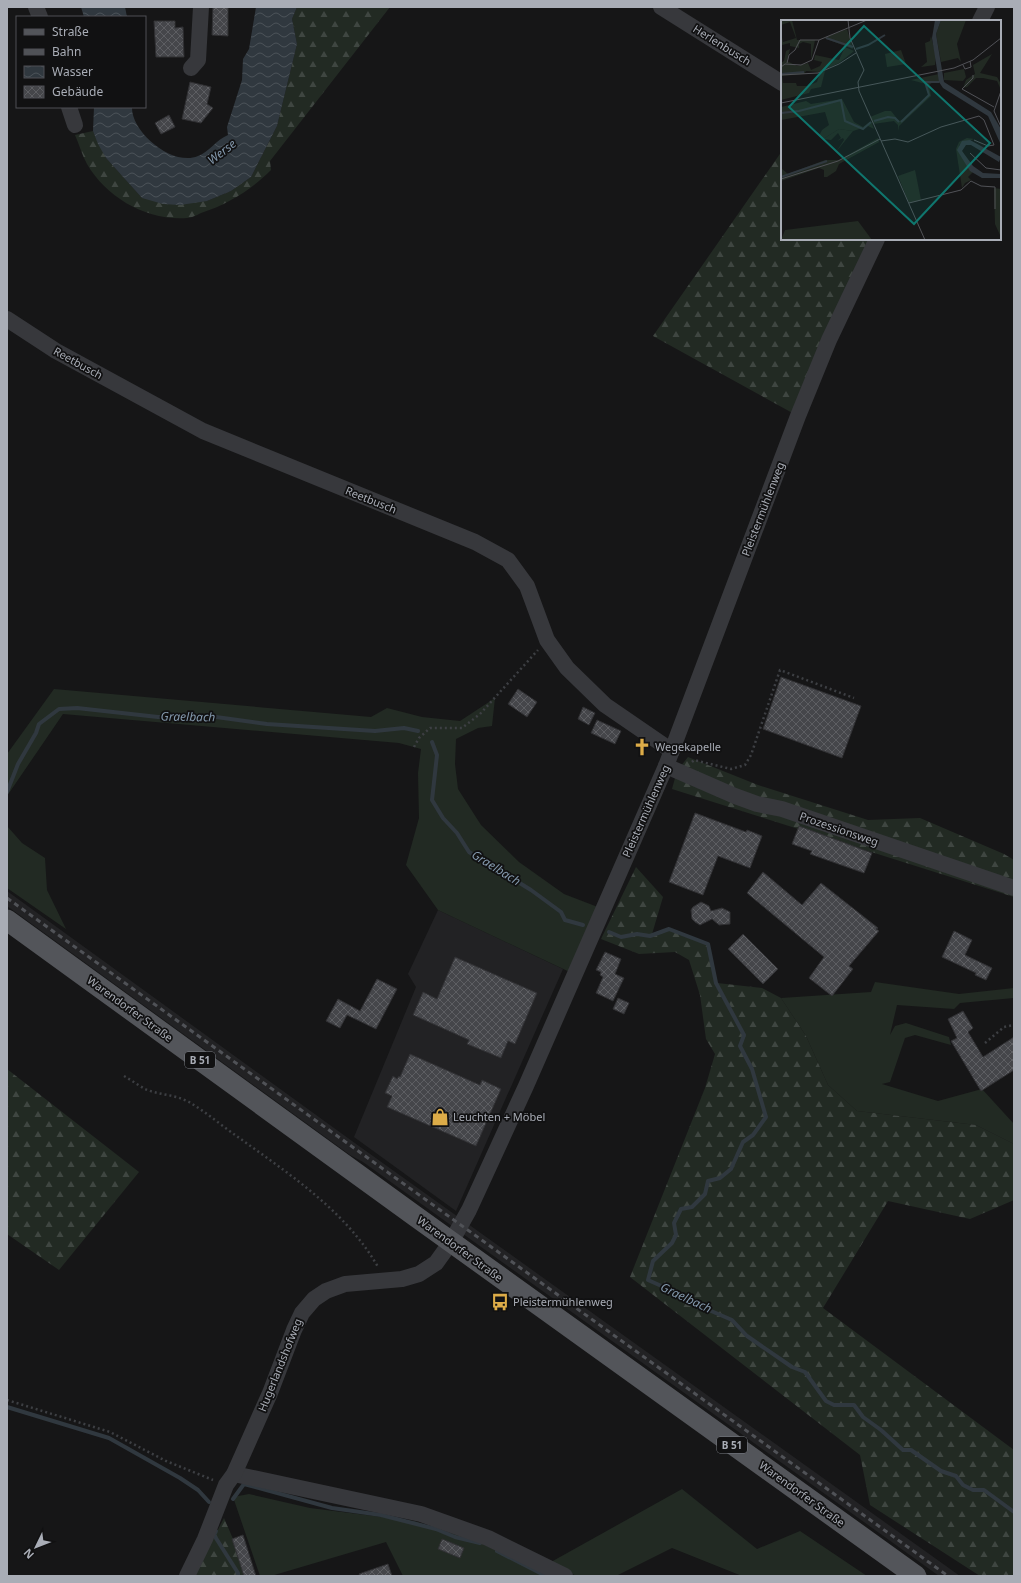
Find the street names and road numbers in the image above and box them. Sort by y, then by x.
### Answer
street label: Herlenbusch [690,21,754,68]
street label: Reetbusch [51,343,106,382]
street label: Pleistermühlenweg [738,460,787,558]
street label: Reetbusch [343,482,399,517]
street label: Pleistermühlenweg [618,762,673,859]
street label: Prozessionsweg [798,808,881,849]
street label: Warendorfer Straße [84,972,176,1045]
road number: B 51 [185,1052,215,1068]
street label: Warendorfer Straße [414,1212,506,1285]
street label: Hugerlandshofweg [254,1316,305,1414]
road number: B 51 [717,1437,747,1453]
street label: Warendorfer Straße [756,1457,848,1530]

